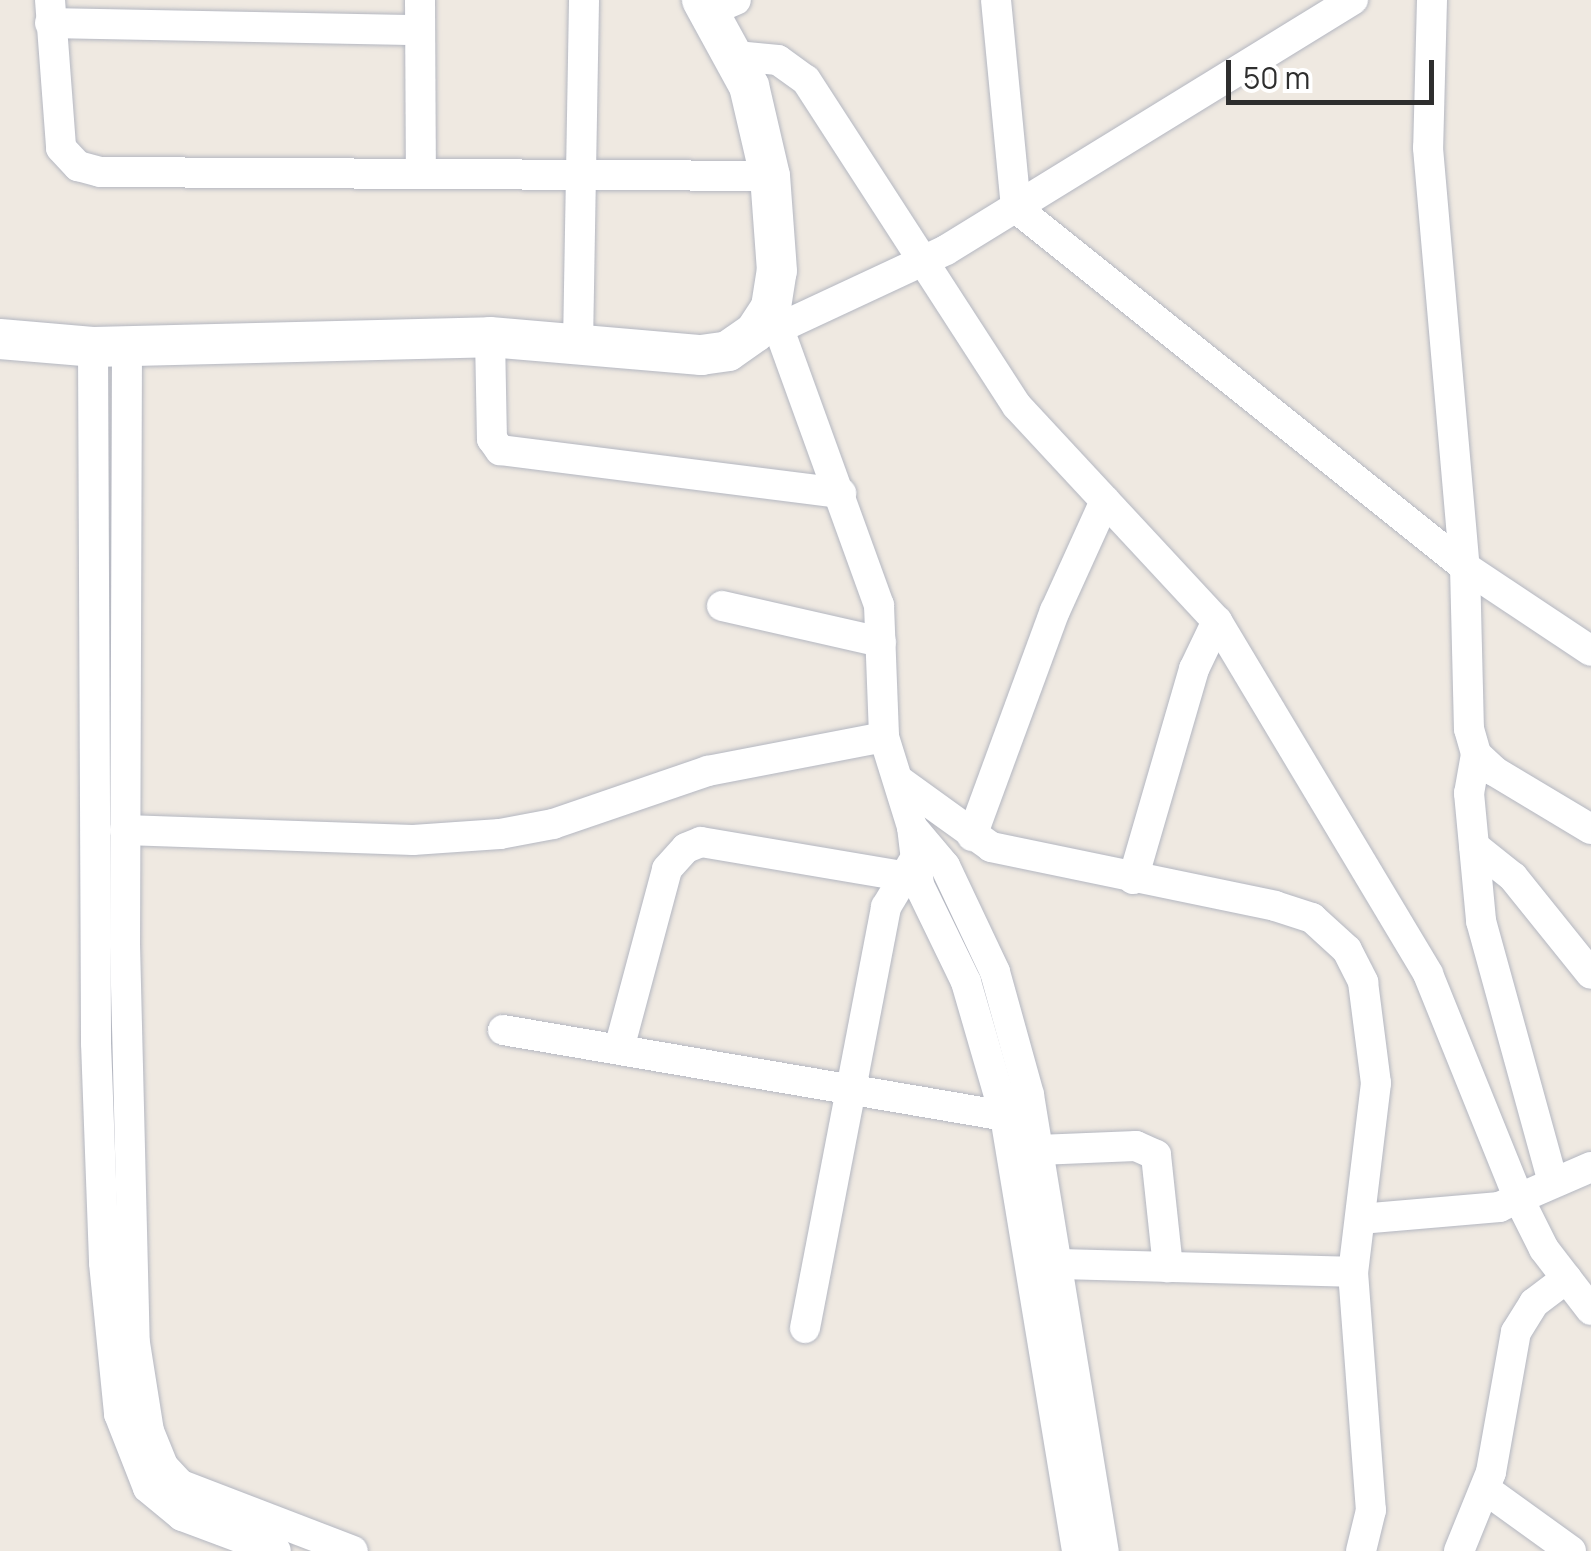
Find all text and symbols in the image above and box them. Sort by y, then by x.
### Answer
scale bar [1231,40,1438,102]
text: 50 m [1243,57,1310,98]

